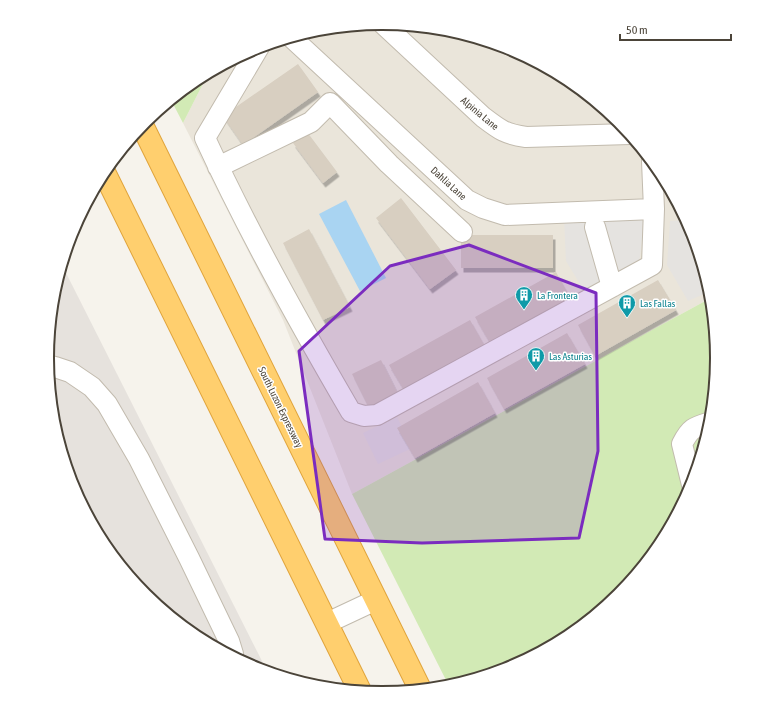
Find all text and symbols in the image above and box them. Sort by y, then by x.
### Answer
scale bar [620,16,731,42]
text: 50 m [626,23,648,37]
street label: Alpinia Lane [459,94,501,133]
street label: Dahlia Lane [429,165,469,202]
building icon: La Frontera [514,285,534,310]
place label: La Frontera [537,290,578,301]
building icon: Las Fallas [617,293,637,318]
place label: Las Fallas [640,298,676,309]
building icon: Las Asturias [526,346,546,371]
place label: Las Asturias [549,351,592,362]
street label: South Luzon Expressway [256,365,305,449]

